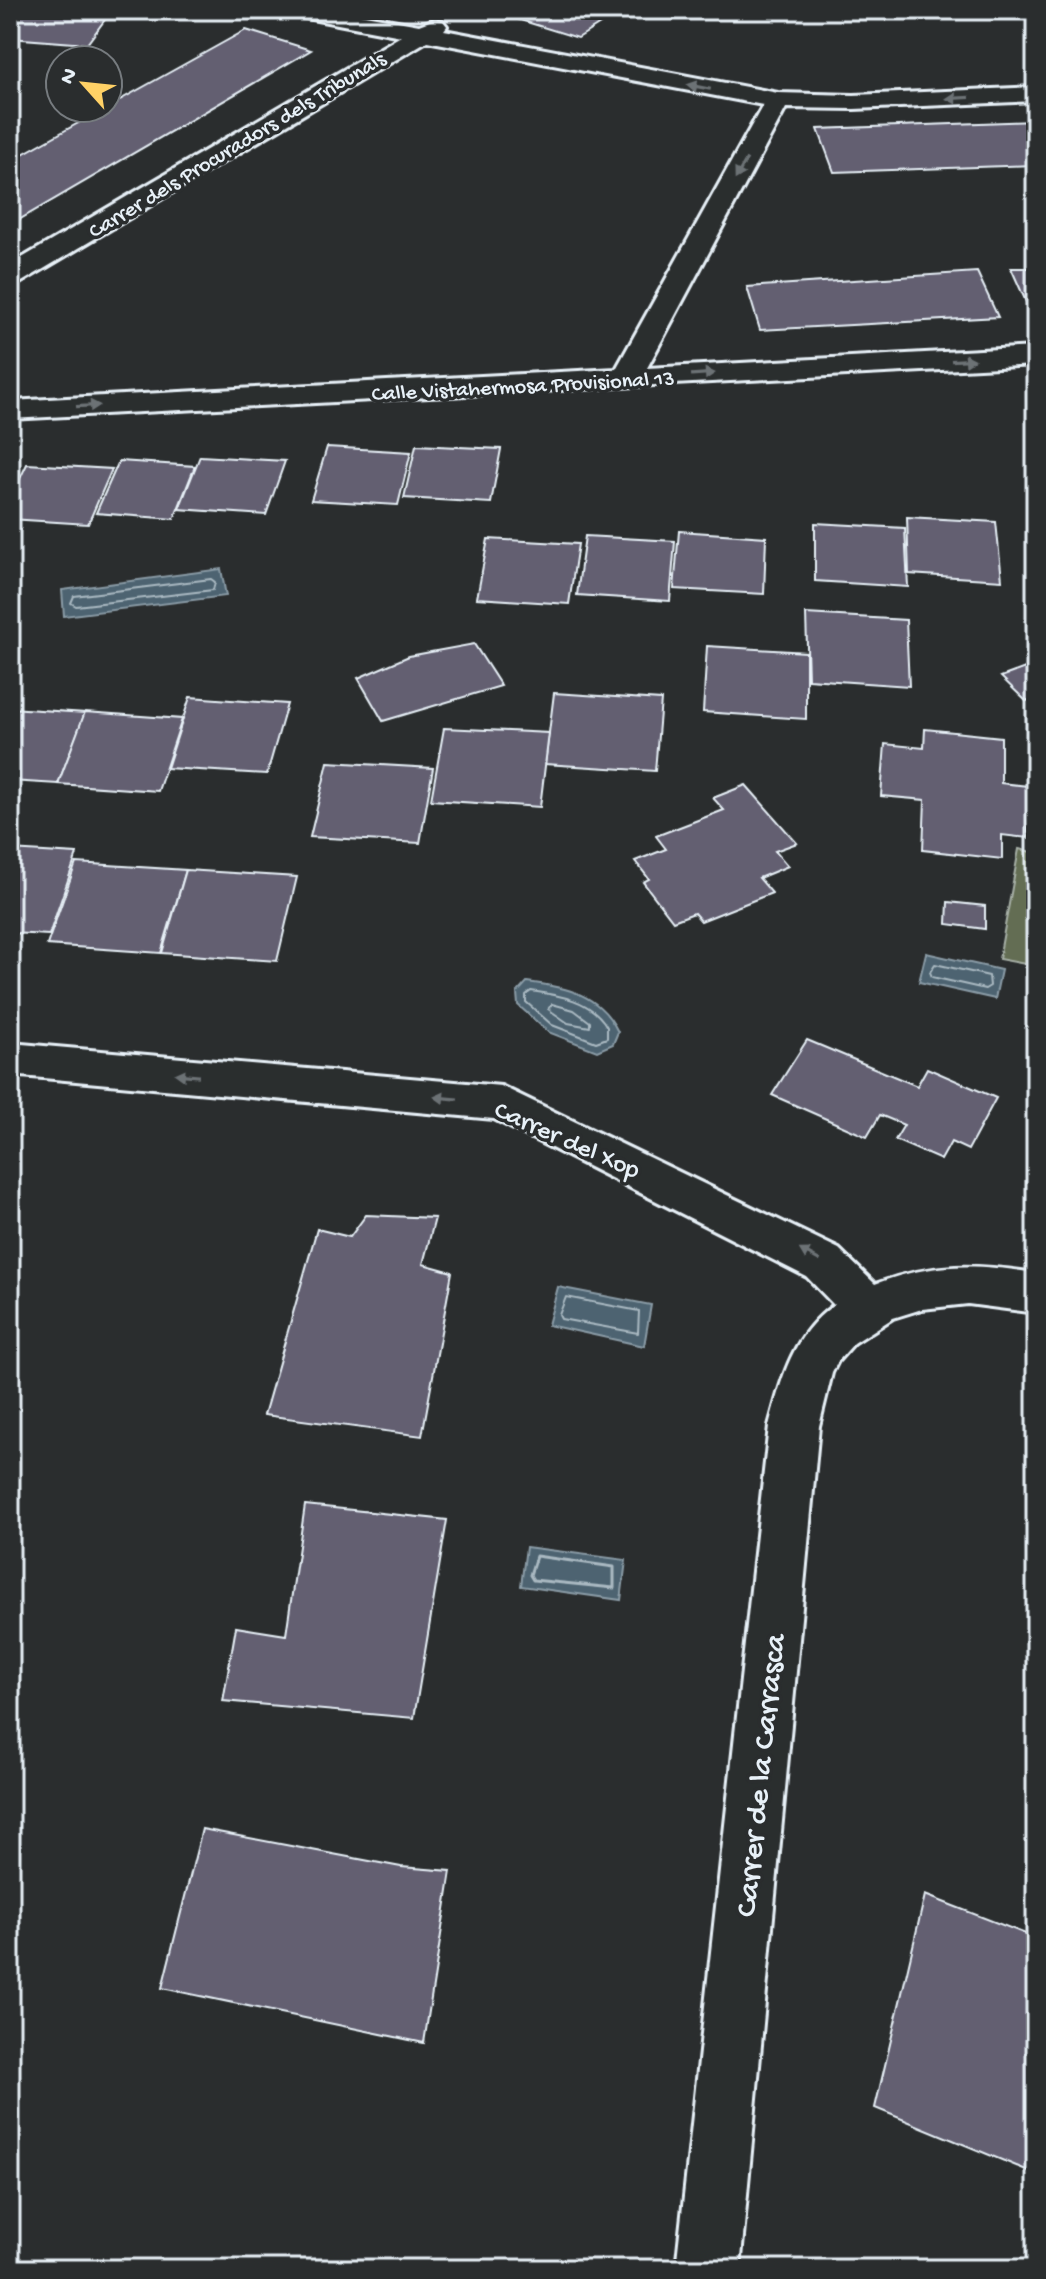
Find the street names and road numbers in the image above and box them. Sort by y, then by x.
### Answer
street label: Carrer dels Procuradors dels Tribunals [85,47,392,246]
street label: Calle Vistahermosa Provisional 13 [371,367,675,409]
street label: Carrer del Xop [488,1096,644,1188]
street label: Carrer de la Carrasca [729,1631,797,1919]

